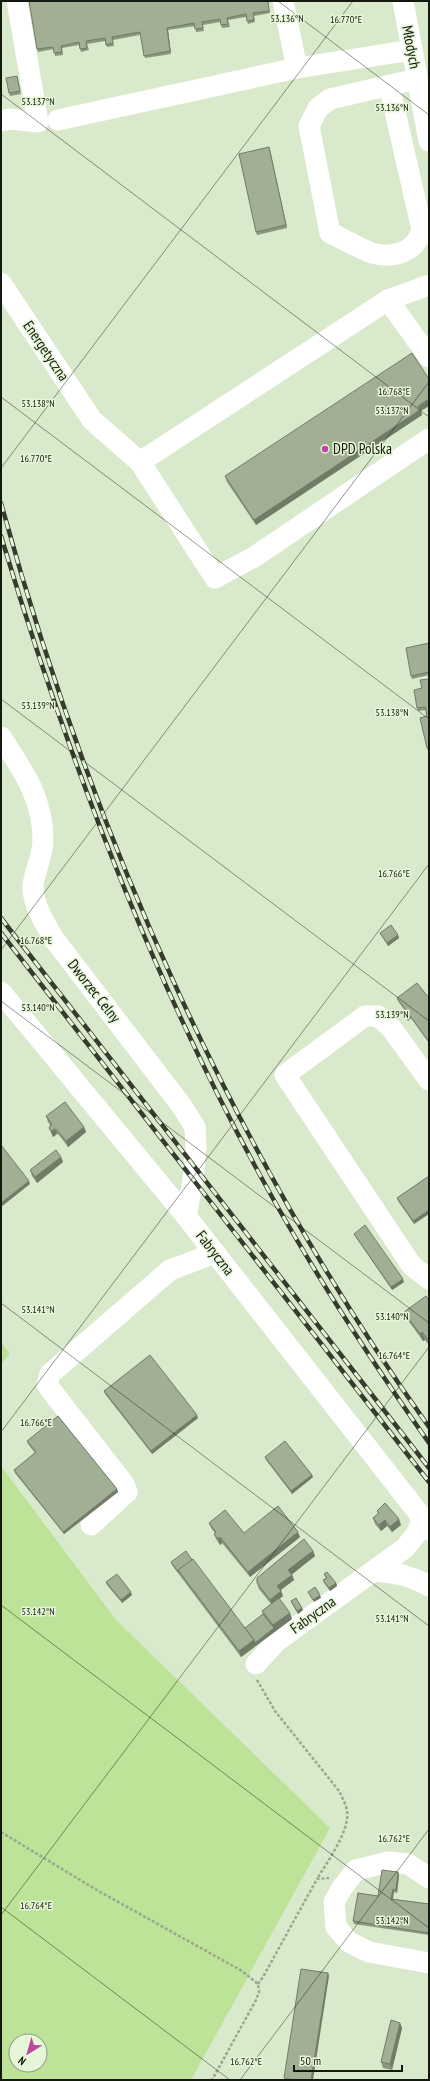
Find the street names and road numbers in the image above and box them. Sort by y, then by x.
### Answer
street label: Młodych [398,24,425,70]
street label: Energetyczna [19,317,74,385]
street label: Dworzec Celny [64,955,125,1026]
street label: Fabryczna [192,1227,239,1279]
street label: Fabryczna [286,1592,339,1637]

